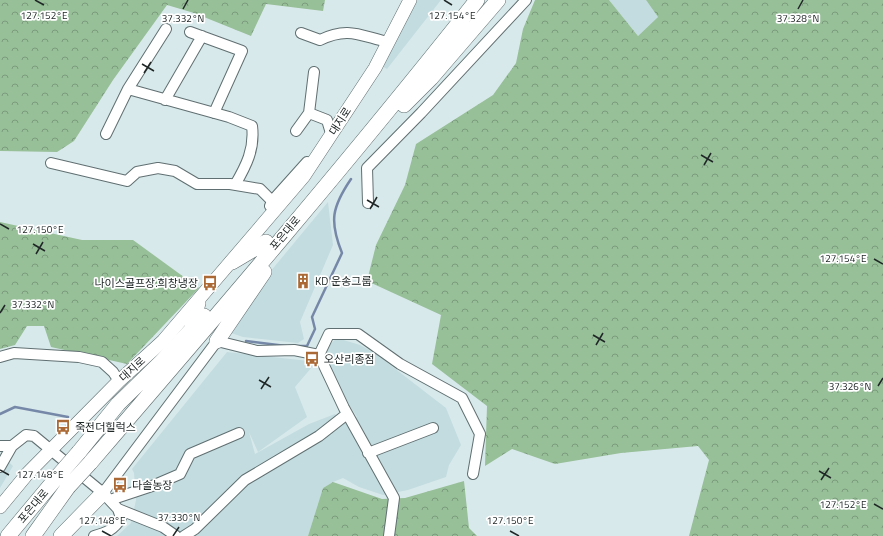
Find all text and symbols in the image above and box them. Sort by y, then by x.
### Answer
text: 127.152°E [21,8,68,23]
text: 127.154°E [429,8,476,23]
text: 37.332°N [162,11,204,26]
text: 37.328°N [777,11,819,26]
street label: 대지로 [325,104,355,138]
street label: 포은대로 [266,212,304,254]
text: 127.150°E [17,222,64,237]
text: 127.154°E [820,251,867,266]
building icon: KD 운송그룹 [294,272,312,290]
place label: KD 운송그룹 [315,273,371,289]
bus stop icon: 나이스골프장.희창냉장 [201,274,219,292]
place label: 나이스골프장.희창냉장 [94,275,198,291]
text: 37.332°N [12,297,54,312]
bus stop icon: 오산리종점 [303,350,321,368]
place label: 오산리종점 [324,351,375,367]
street label: 대지로 [115,353,149,385]
text: 37.326°N [829,379,871,394]
bus stop icon: 죽전더힐럭스 [54,418,72,436]
place label: 죽전더힐럭스 [75,419,136,435]
text: 127.148°E [17,467,64,482]
bus stop icon: 다솔농장 [111,476,129,494]
place label: 다솔농장 [132,477,172,493]
street label: 포은대로 [14,485,52,527]
text: 127.152°E [820,497,867,512]
text: 37.330°N [158,510,200,525]
text: 127.148°E [79,513,126,528]
text: 127.150°E [487,513,534,528]

